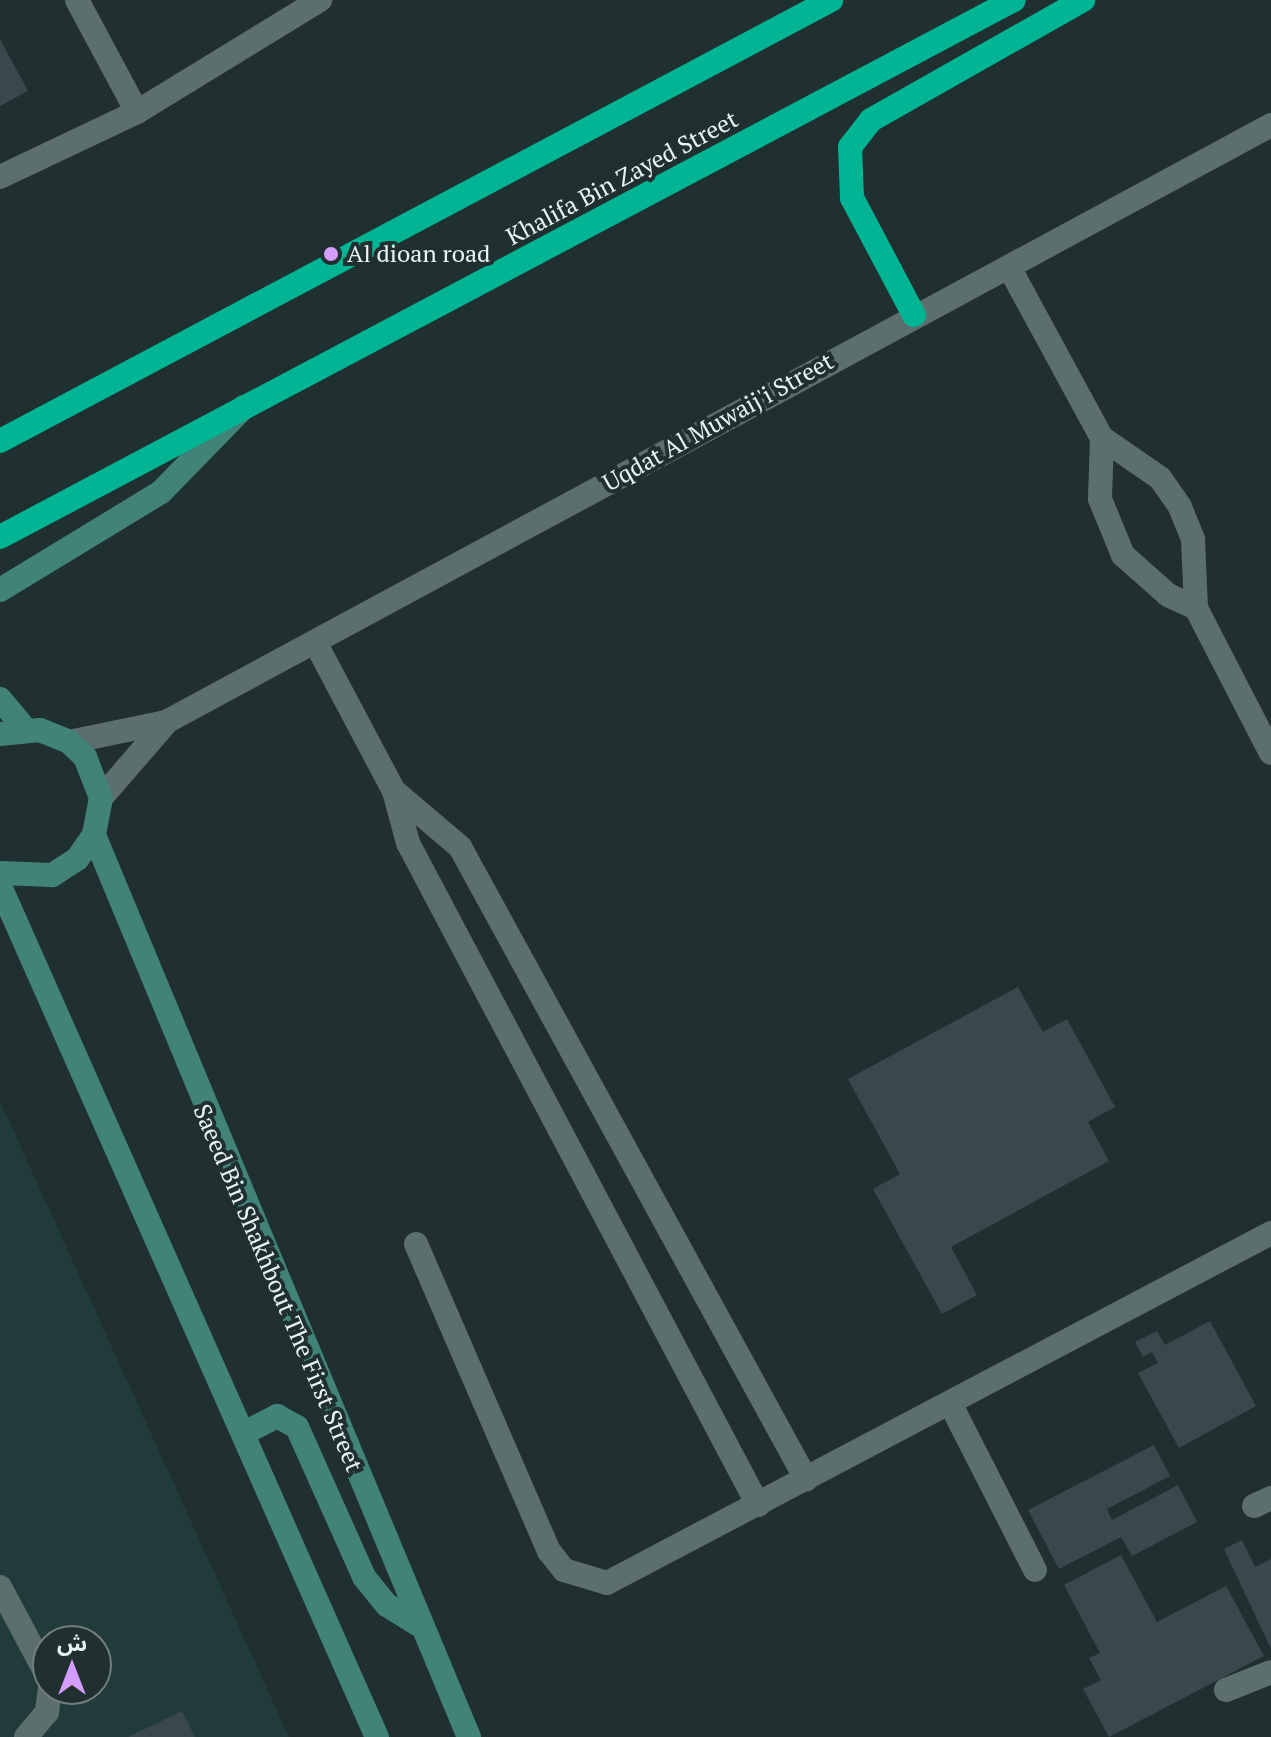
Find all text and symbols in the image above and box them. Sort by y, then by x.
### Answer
street label: Khalifa Bin Zayed Street [501,105,743,251]
place label: Al dioan road [347,240,490,268]
marker: Al dioan road [322,245,340,263]
street label: Uqdat Al Muwaij'i Street [597,346,839,498]
street label: Saeed Bin Shakhbout The First Street [187,1100,369,1476]
north arrow [32,1625,112,1705]
text: ش [57,1628,87,1657]

